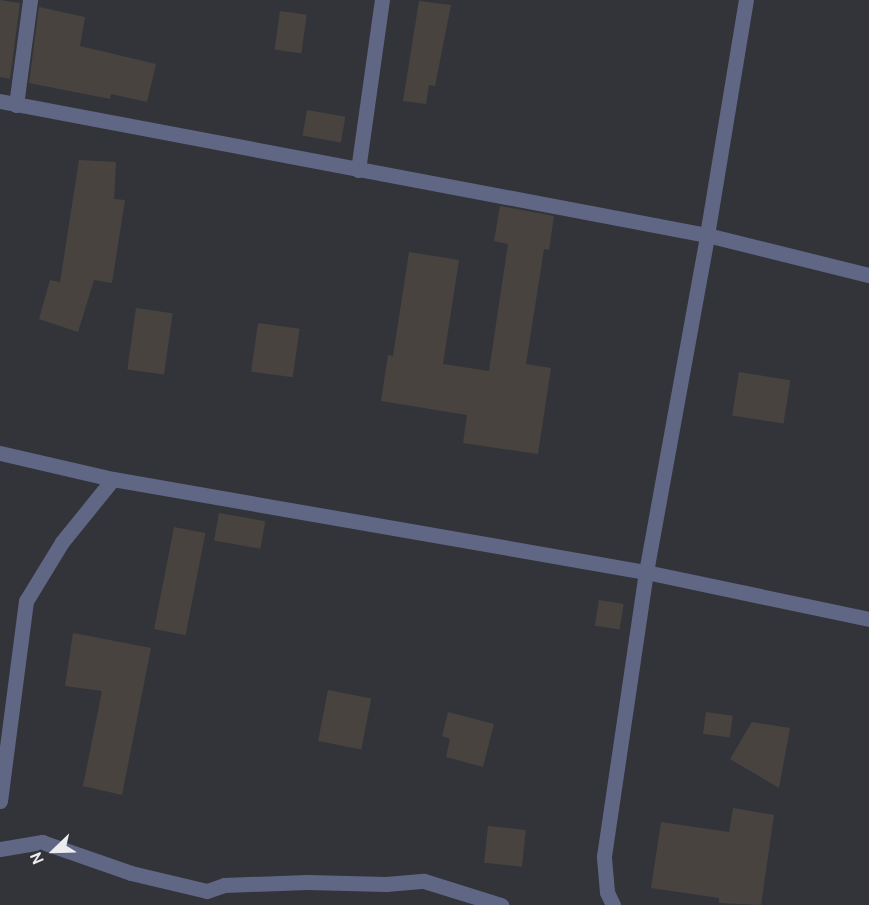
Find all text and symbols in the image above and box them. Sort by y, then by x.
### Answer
north arrow [24,821,84,881]
text: N [26,849,48,867]

